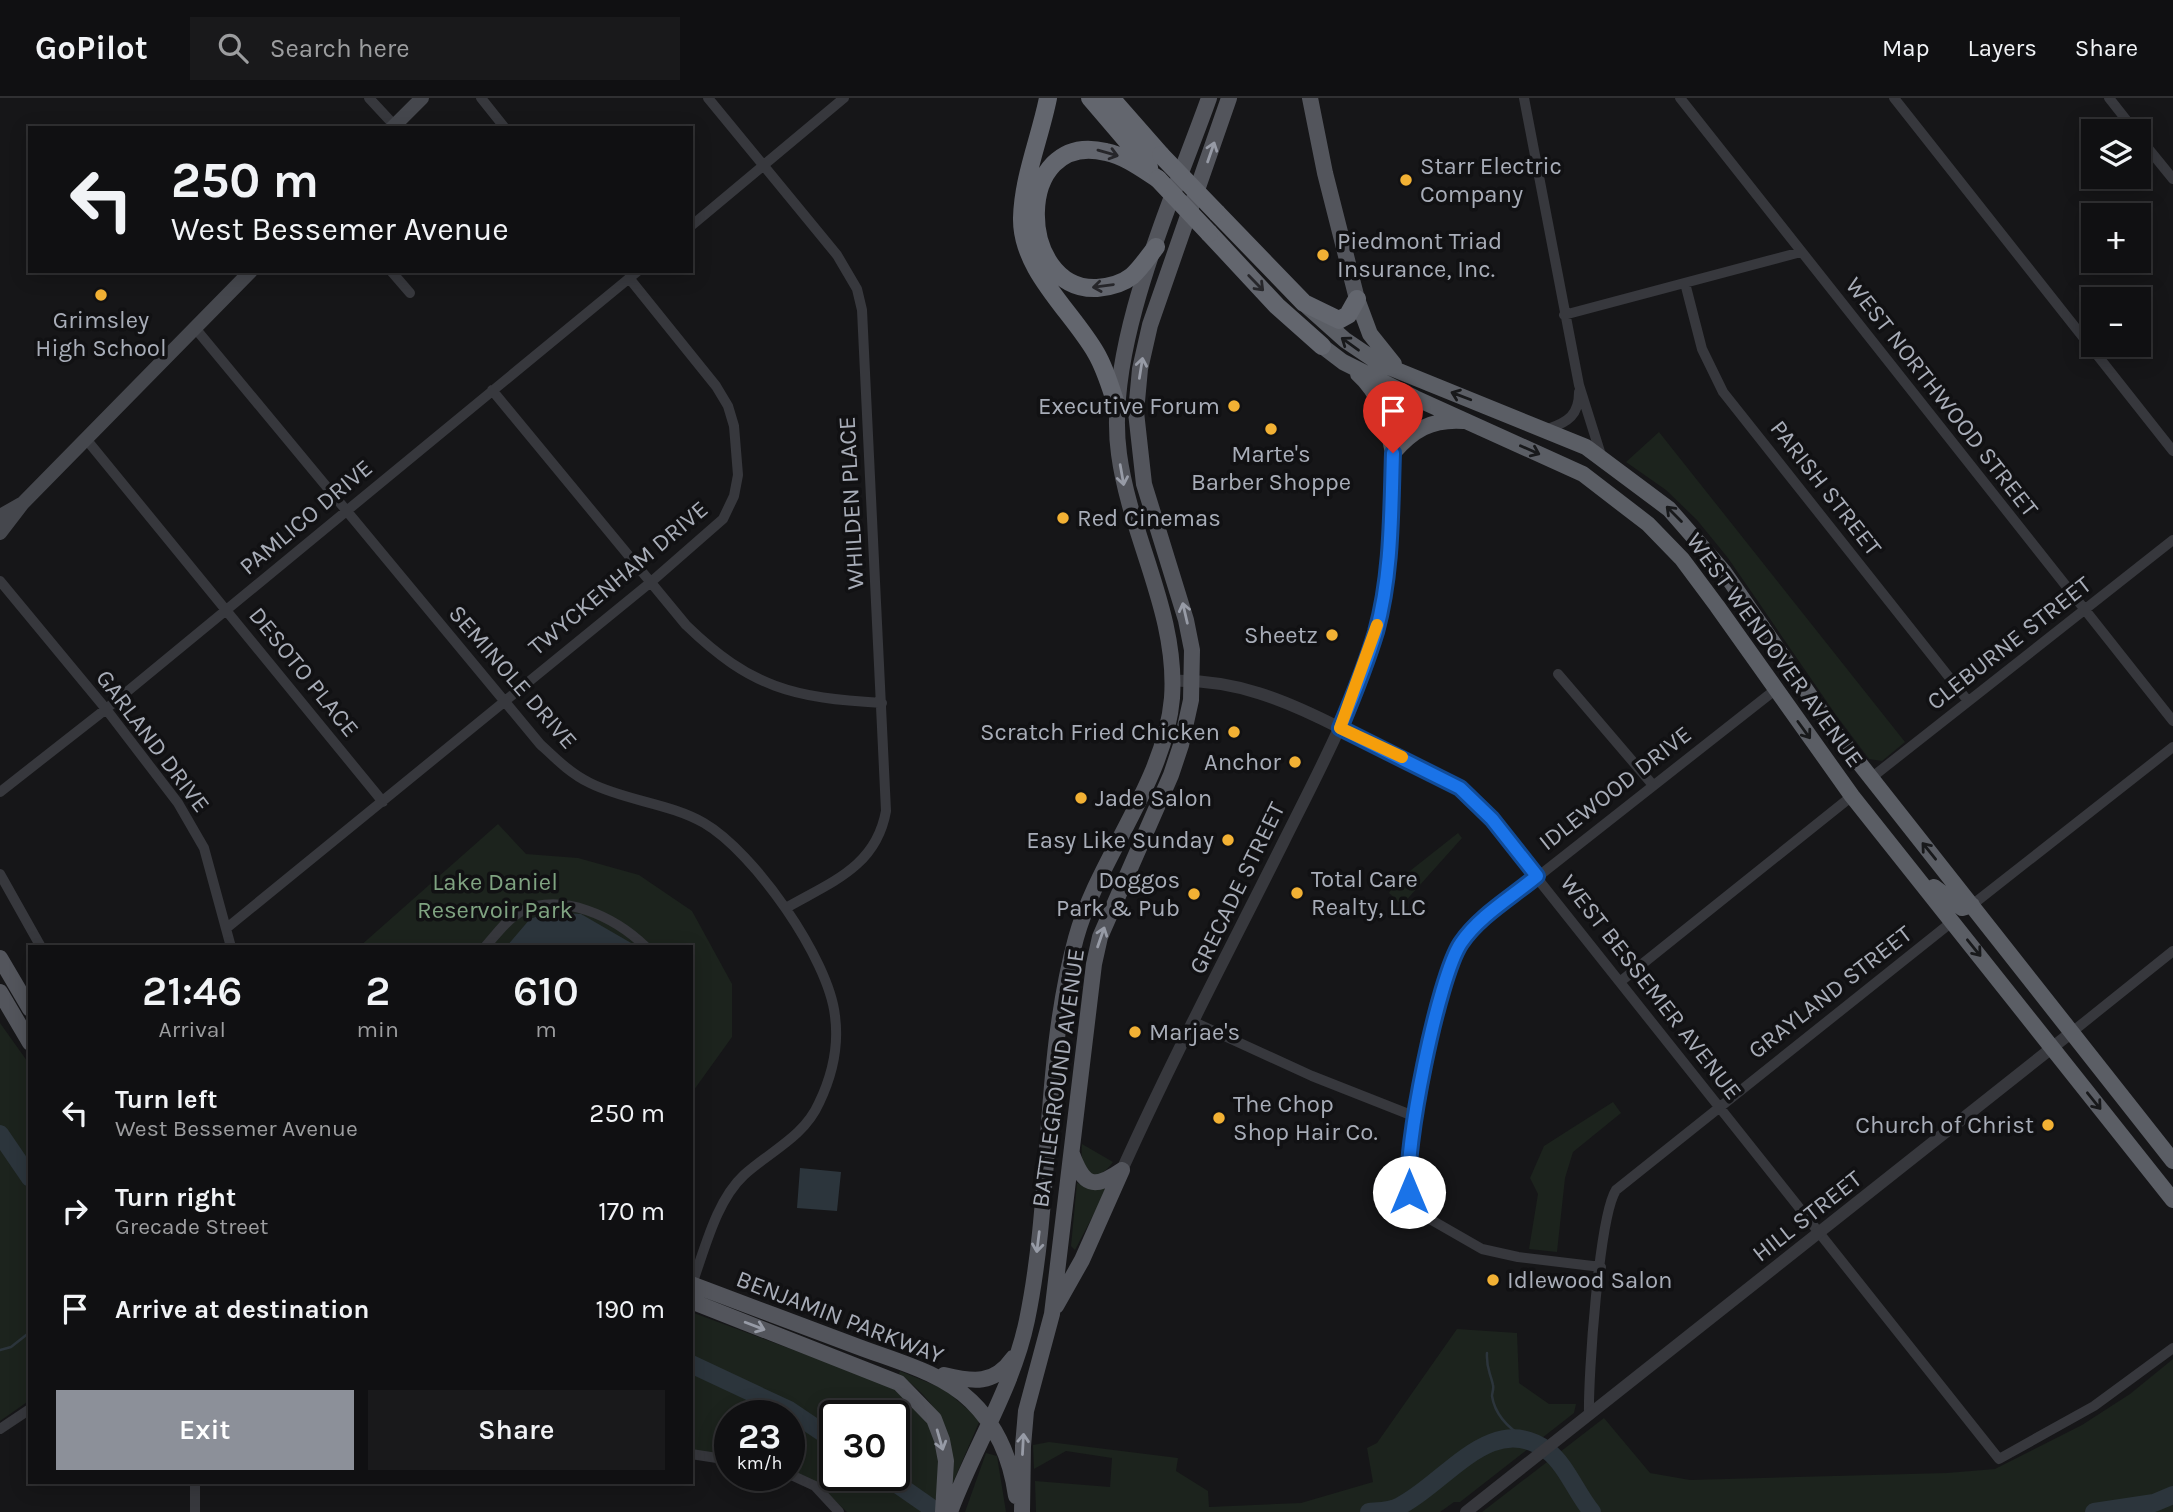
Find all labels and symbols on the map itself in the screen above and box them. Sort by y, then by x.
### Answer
one-way arrow [1206,142,1218,164]
one-way arrow [1096,147,1119,160]
place label: Starr Electric Company [1420,152,1562,208]
marker: Starr Electric Company [1398,172,1414,188]
place label: Piedmont Triad Insurance, Inc. [1337,227,1502,283]
marker: Piedmont Triad Insurance, Inc. [1315,247,1331,263]
street label: WEST NORTHWOOD STREET [1840,272,2044,522]
one-way arrow [1247,274,1264,291]
one-way arrow [1092,280,1115,293]
marker: Grimsley High School [93,287,109,303]
place label: Grimsley High School [35,306,167,362]
one-way arrow [1341,336,1360,351]
one-way arrow [1135,357,1148,380]
pin [1363,381,1423,453]
one-way arrow [1451,388,1473,401]
place label: Executive Forum [1038,392,1220,420]
marker: Executive Forum [1226,398,1242,414]
street label: PARISH STREET [1764,415,1888,561]
street label: WHILDEN PLACE [832,416,870,590]
marker: Marte's Barber Shoppe [1263,421,1279,437]
place label: Marte's Barber Shoppe [1191,440,1351,496]
one-way arrow [1519,444,1540,457]
street label: PAMLICO DRIVE [234,453,378,581]
one-way arrow [1116,463,1129,486]
street label: TWYCKENHAM DRIVE [523,495,713,661]
place label: Red Cinemas [1077,504,1221,532]
one-way arrow [1666,506,1683,523]
marker: Red Cinemas [1055,510,1071,526]
street label: WEST WENDOVER AVENUE [1681,527,1869,773]
street label: CLEBURNE STREET [1921,570,2097,716]
street label: SEMINOLE DRIVE [443,599,583,755]
street label: DESOTO PLACE [243,601,365,743]
one-way arrow [1177,602,1191,625]
place label: Sheetz [1244,621,1318,649]
marker: Sheetz [1324,627,1340,643]
street label: GARLAND DRIVE [90,664,216,818]
place label: Scratch Fried Chicken [980,718,1220,746]
street label: IDLEWOOD DRIVE [1533,720,1697,856]
one-way arrow [1797,720,1811,739]
marker: Scratch Fried Chicken [1226,724,1242,740]
place label: Anchor [1204,748,1281,776]
marker: Anchor [1287,754,1303,770]
place label: Jade Salon [1095,784,1212,812]
marker: Jade Salon [1073,790,1089,806]
street label: GRECADE STREET [1183,798,1291,978]
place label: Easy Like Sunday [1026,826,1214,854]
marker: Easy Like Sunday [1220,832,1236,848]
one-way arrow [1922,843,1937,861]
place label: Total Care Realty, LLC [1311,865,1426,921]
place label: Doggos Park & Pub [1056,866,1180,922]
park label: Lake Daniel Reservoir Park [417,868,573,924]
street label: WEST BESSEMER AVENUE [1554,869,1748,1105]
marker: Total Care Realty, LLC [1289,885,1305,901]
marker: Doggos Park & Pub [1186,886,1202,902]
street label: GRAYLAND STREET [1743,920,1917,1064]
one-way arrow [1096,927,1109,949]
one-way arrow [1967,938,1982,956]
street label: BATTLEGROUND AVENUE [1026,947,1090,1209]
place label: Marjae's [1149,1018,1240,1046]
marker: Marjae's [1127,1024,1143,1040]
place label: The Chop Shop Hair Co. [1233,1090,1378,1146]
one-way arrow [2086,1091,2101,1110]
marker: The Chop Shop Hair Co. [1211,1110,1227,1126]
place label: Church of Christ [1855,1111,2034,1139]
marker: Church of Christ [2040,1117,2056,1133]
position arrow [1372,1155,1446,1229]
street label: HILL STREET [1747,1165,1867,1267]
one-way arrow [1031,1230,1044,1253]
street label: BENJAMIN PARKWAY [732,1265,948,1369]
place label: Idlewood Salon [1507,1266,1673,1294]
marker: Idlewood Salon [1485,1272,1501,1288]
one-way arrow [743,1320,765,1333]
speed limit sign: 30 [819,1400,910,1491]
one-way arrow [935,1429,948,1451]
one-way arrow [1017,1433,1030,1456]

